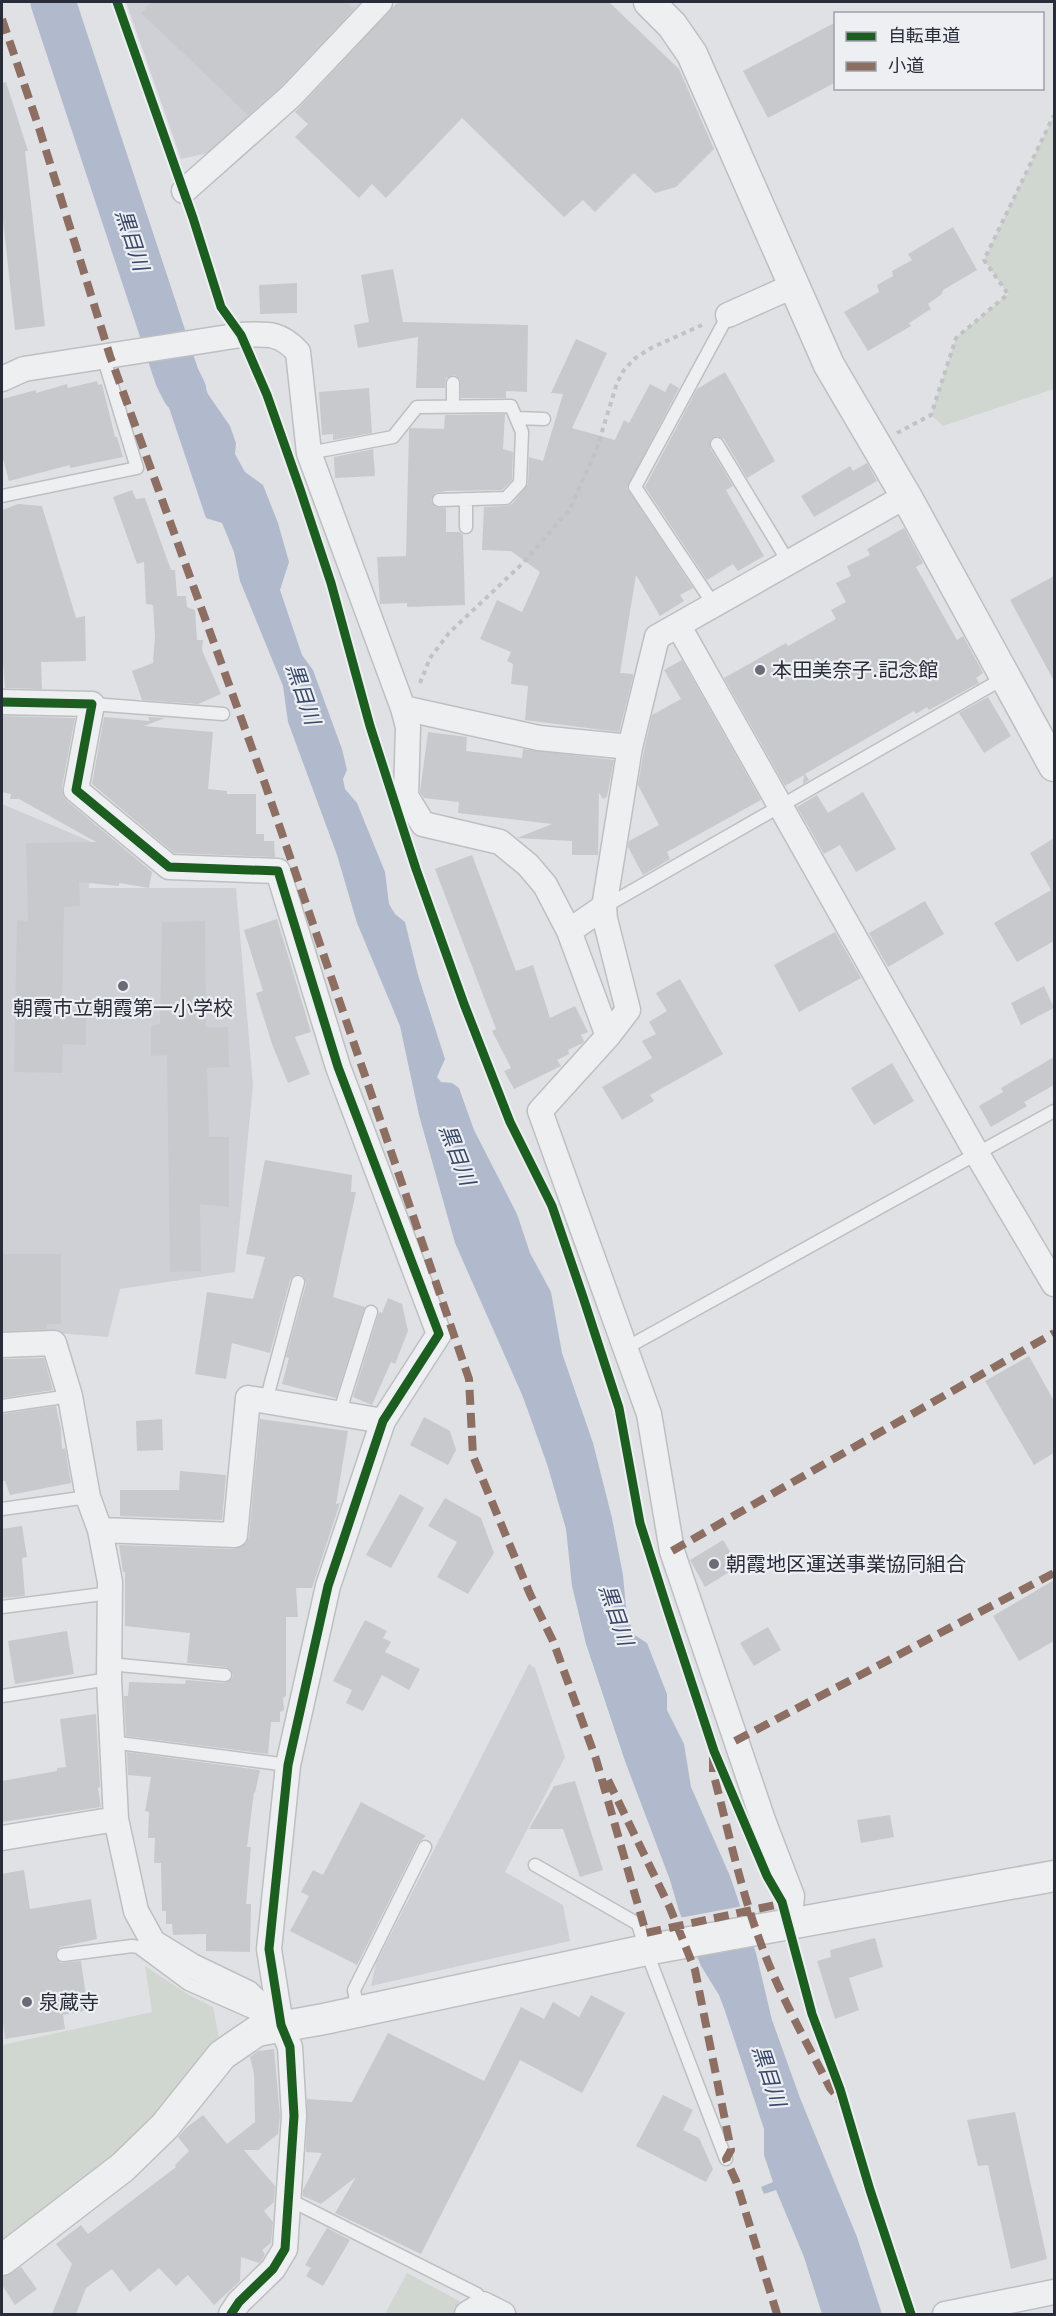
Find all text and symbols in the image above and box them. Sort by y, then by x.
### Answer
legend [834,12,1044,90]
text: 自転車道 [888,25,960,46]
text: 小道 [888,55,924,76]
water label: 黒目川 [111,206,154,276]
place label: 本田美奈子.記念館 [772,658,938,682]
water label: 黒目川 [281,660,325,730]
marker: 本田美奈子.記念館 [753,663,767,677]
marker: 朝霞市立朝霞第一小学校 [116,979,130,993]
place label: 朝霞市立朝霞第一小学校 [13,996,233,1020]
water label: 黒目川 [435,1121,480,1191]
place label: 朝霞地区運送事業協同組合 [726,1552,966,1576]
marker: 朝霞地区運送事業協同組合 [707,1557,721,1571]
water label: 黒目川 [594,1581,638,1651]
place label: 泉蔵寺 [39,1990,99,2014]
marker: 泉蔵寺 [20,1995,34,2009]
water label: 黒目川 [748,2042,791,2112]

